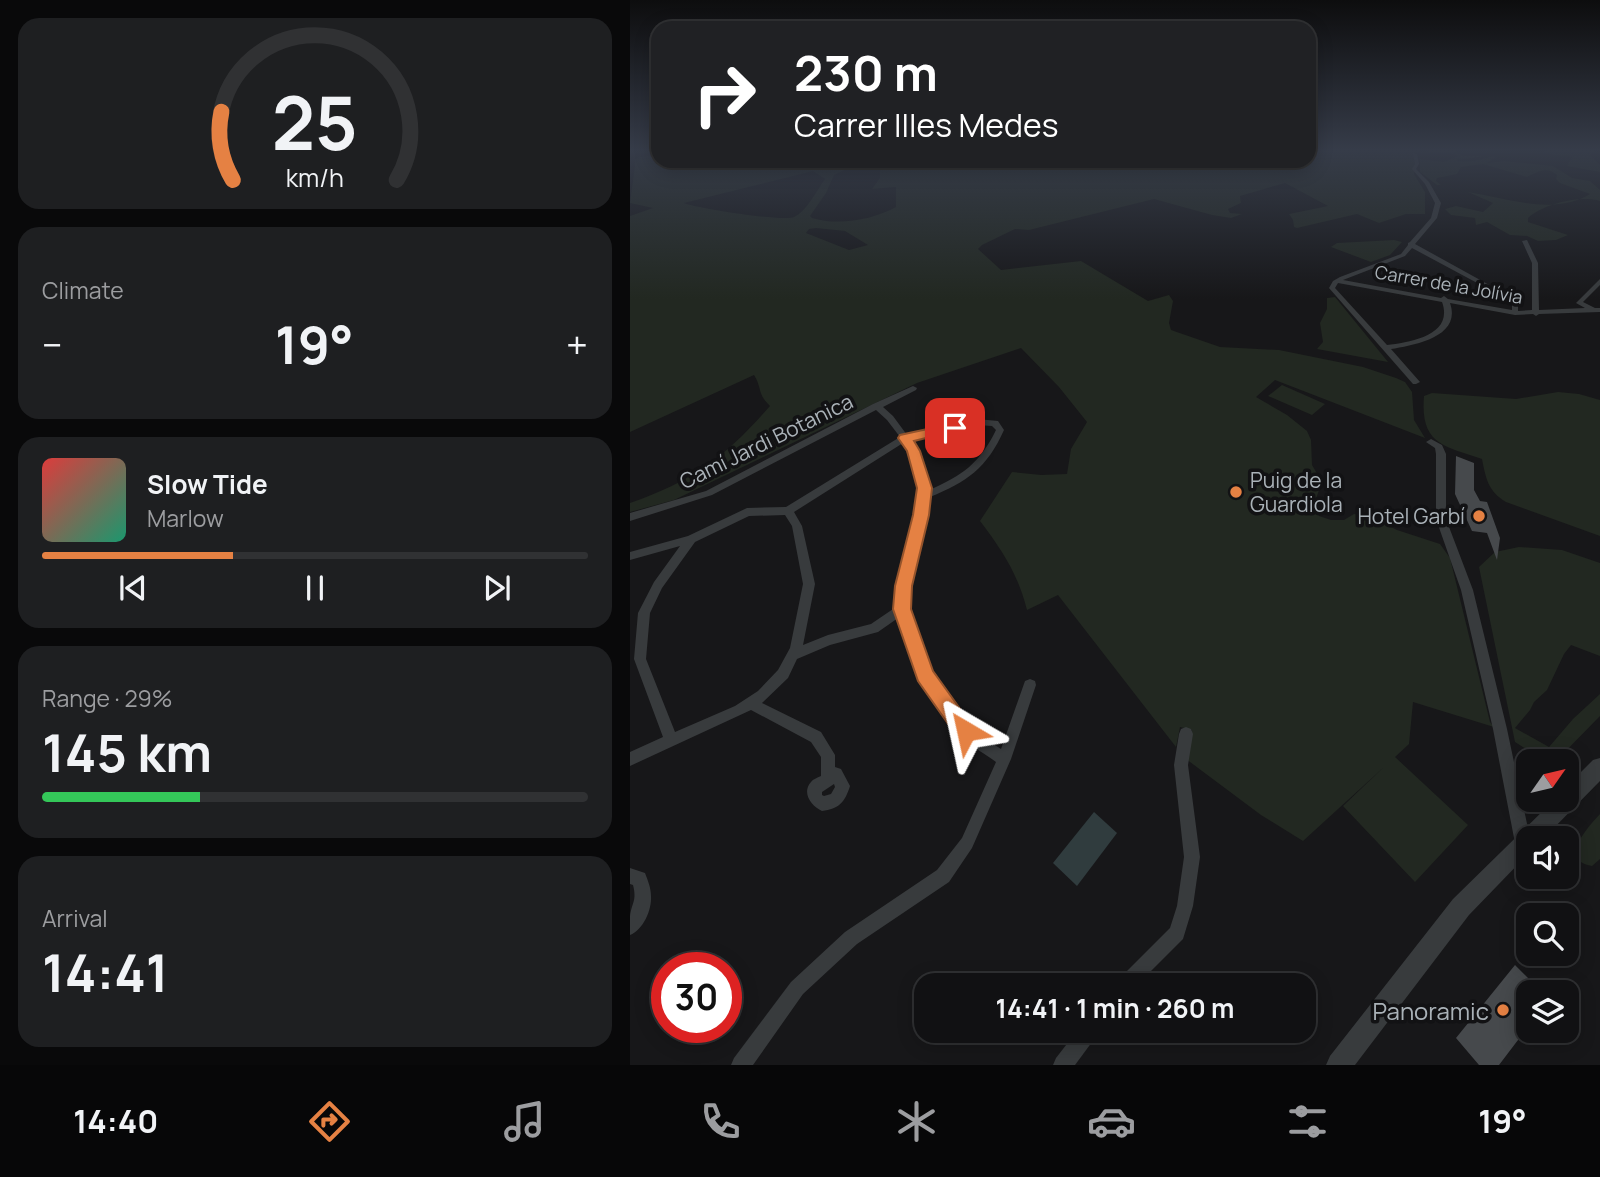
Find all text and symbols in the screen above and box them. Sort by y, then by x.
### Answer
text: 230 m [794,39,938,106]
icon: right [679,49,770,140]
text: 25 [272,72,358,172]
text: Carrer Illes Medes [794,103,1058,147]
text: km/h [286,160,344,195]
street label: Carrer de la Jolívia [1373,259,1525,309]
text: Climate [42,274,124,306]
text: 19° [275,309,354,380]
text: − [42,318,63,370]
text: + [566,318,588,370]
street label: Camí Jardi Botanica [675,387,857,495]
pin [925,398,985,458]
icon: arrive [936,409,974,447]
text: Slow Tide [147,466,268,502]
place label: Puig de la Guardiola [1250,466,1343,518]
marker: Puig de la Guardiola [1228,484,1244,500]
text: Marlow [147,502,224,534]
place label: Hotel Garbí [1357,502,1465,530]
marker: Hotel Garbí [1471,508,1487,524]
icon: previous [114,569,152,607]
icon: pause [296,569,334,607]
icon: next [478,569,516,607]
text: Range · 29% [42,682,173,714]
position arrow [929,694,1003,768]
text: 145 km [42,717,212,788]
north arrow [1516,749,1578,812]
map controls [1516,749,1579,1043]
button: sound [1516,826,1579,889]
text: Arrival [42,902,108,934]
button: search [1516,903,1579,966]
text: 14:41 [42,937,169,1008]
speed limit sign: 30 [651,952,742,1043]
button: layers [1516,980,1579,1043]
text: 14:41 · 1 min · 260 m [996,990,1234,1026]
place label: Panoramic [1373,994,1489,1027]
marker: Panoramic [1495,1002,1511,1018]
icon: directions [305,1097,354,1146]
icon: music [500,1097,549,1146]
icon: phone [696,1097,745,1146]
icon: climate [892,1097,941,1146]
icon: car [1087,1097,1136,1146]
icon: filters [1283,1097,1332,1146]
text: 14:40 [73,1099,158,1143]
text: 19° [1478,1099,1527,1143]

